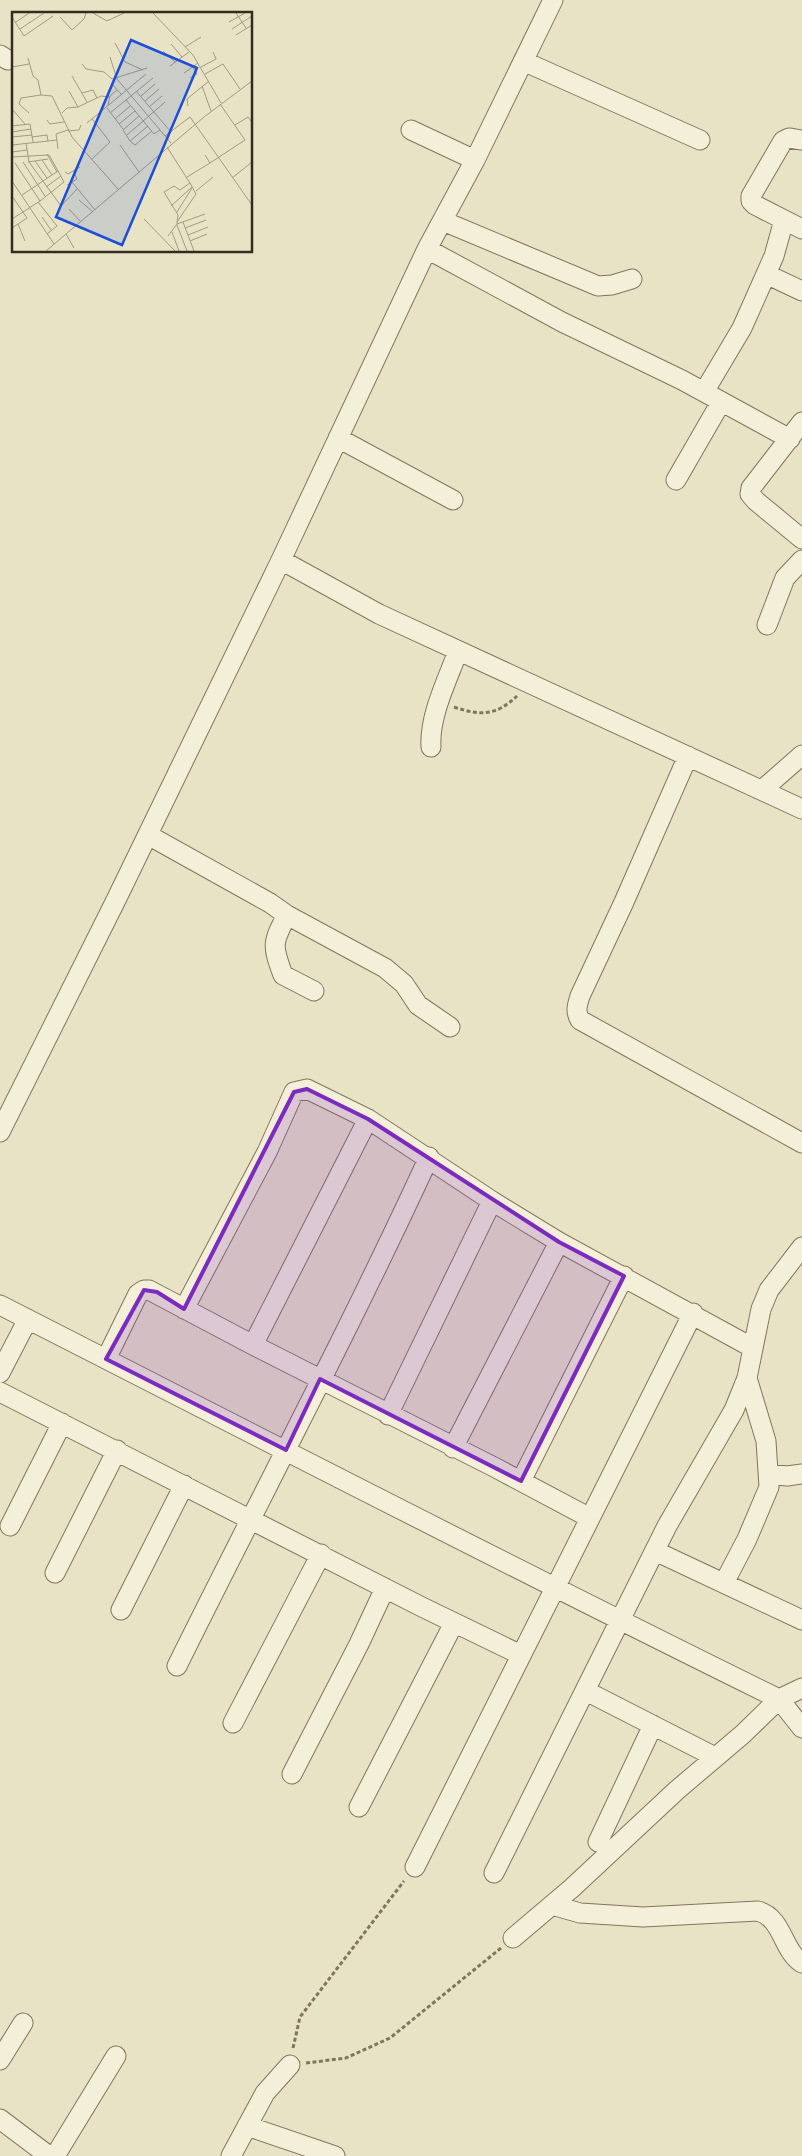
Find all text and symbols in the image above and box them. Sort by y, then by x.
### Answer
inset map [12,12,252,252]

